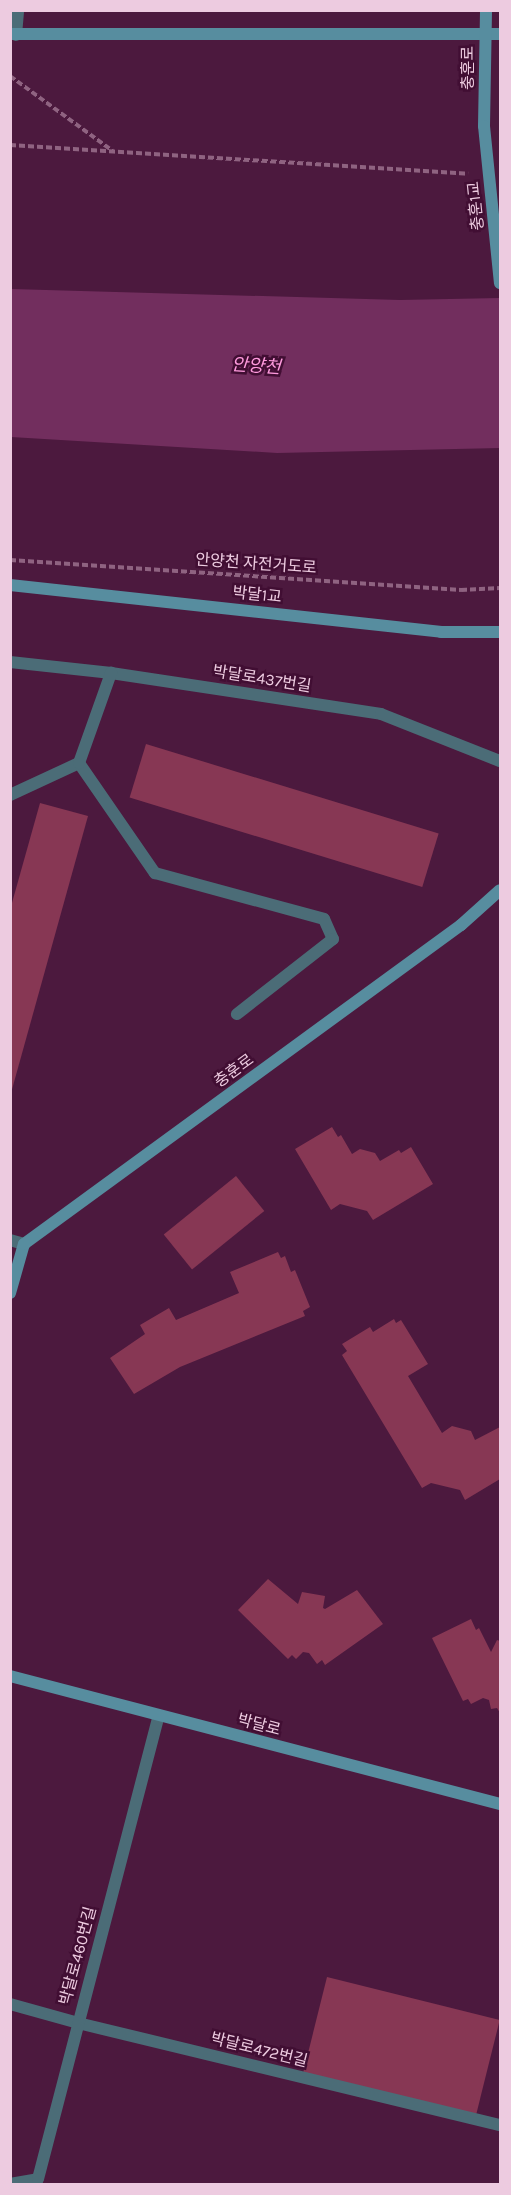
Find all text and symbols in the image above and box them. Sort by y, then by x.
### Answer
street label: 충훈로 [458,46,478,90]
street label: 충훈1교 [464,180,488,232]
water label: 안양천 [230,353,282,379]
street label: 안양천 자전거도로 [195,550,317,578]
street label: 박달1교 [231,583,283,607]
street label: 박달로437번길 [211,662,313,696]
street label: 충훈로 [210,1050,258,1092]
street label: 박달로 [235,1710,283,1740]
street label: 박달로460번길 [56,1905,100,2007]
street label: 박달로472번길 [208,2029,310,2071]

